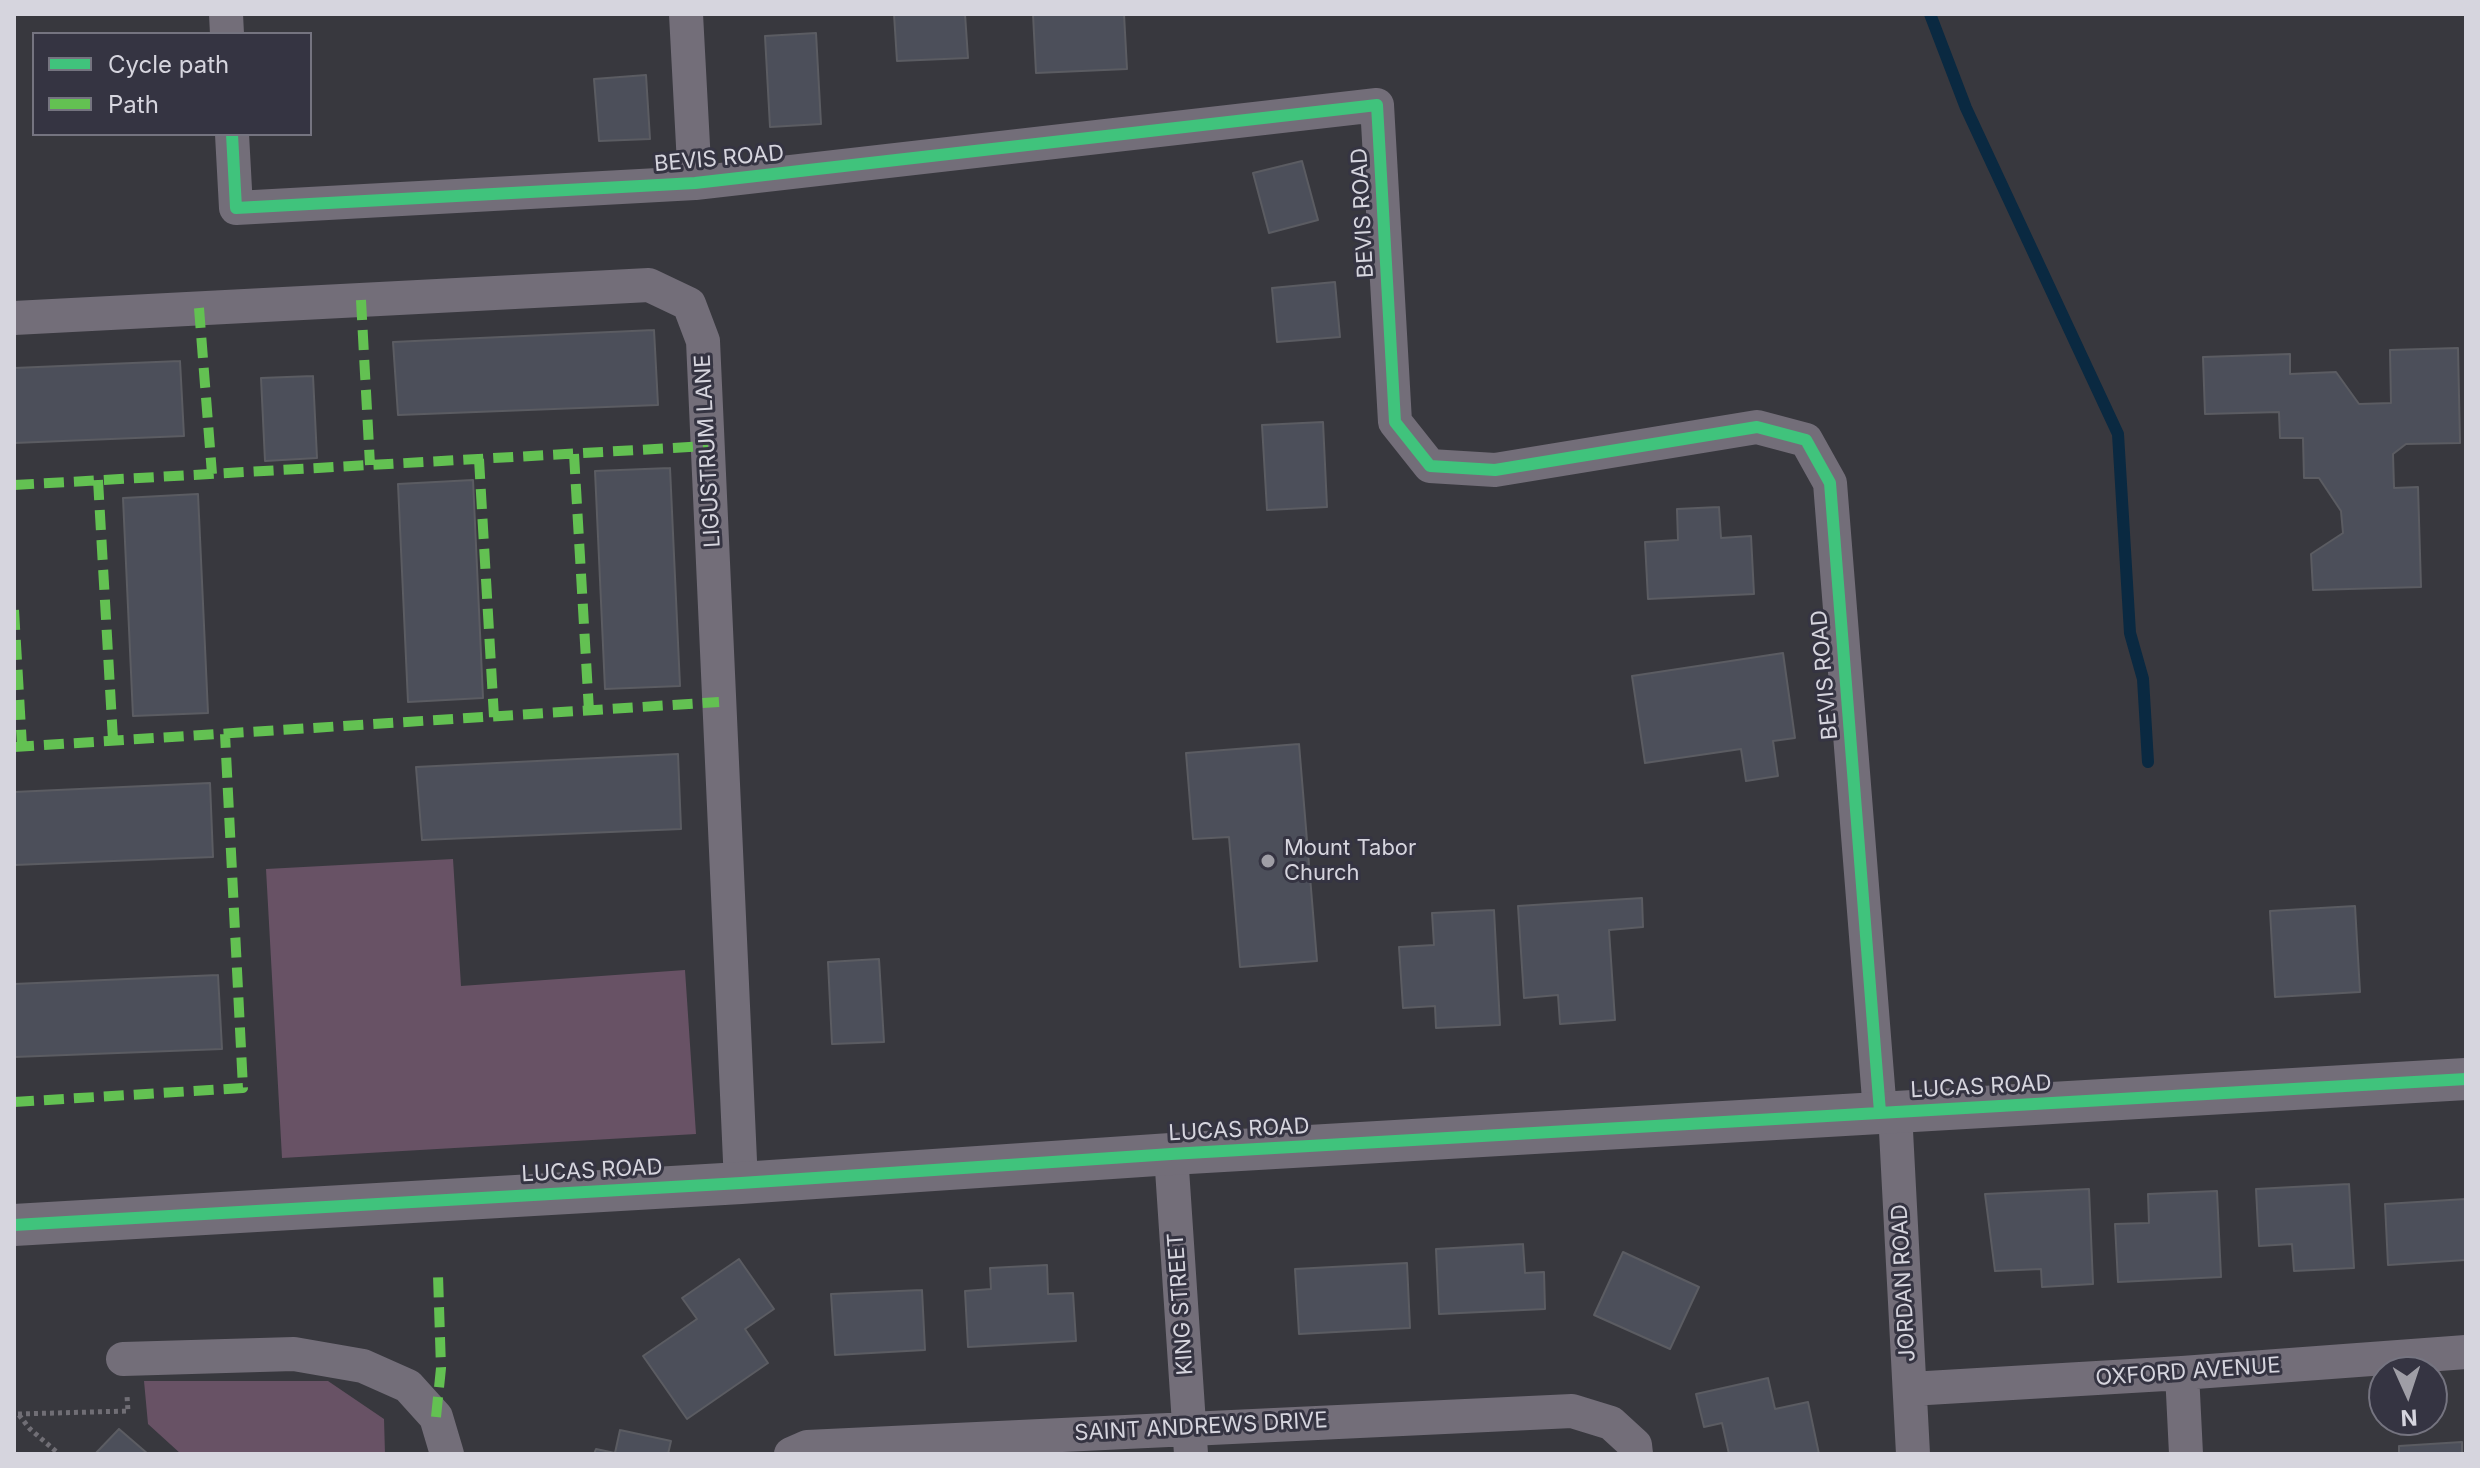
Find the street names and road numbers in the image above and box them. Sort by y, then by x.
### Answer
street label: BEVIS ROAD [653,140,785,178]
street label: BEVIS ROAD [1346,147,1380,279]
street label: LIGUSTRUM LANE [690,354,726,548]
street label: BEVIS ROAD [1806,609,1844,741]
street label: LUCAS ROAD [1910,1070,2052,1104]
street label: LUCAS ROAD [1168,1113,1310,1147]
street label: LUCAS ROAD [521,1154,663,1188]
street label: JORDAN ROAD [1887,1203,1921,1363]
street label: KING STREET [1163,1232,1199,1376]
street label: OXFORD AVENUE [2095,1352,2281,1392]
street label: SAINT ANDREWS DRIVE [1074,1407,1328,1447]

